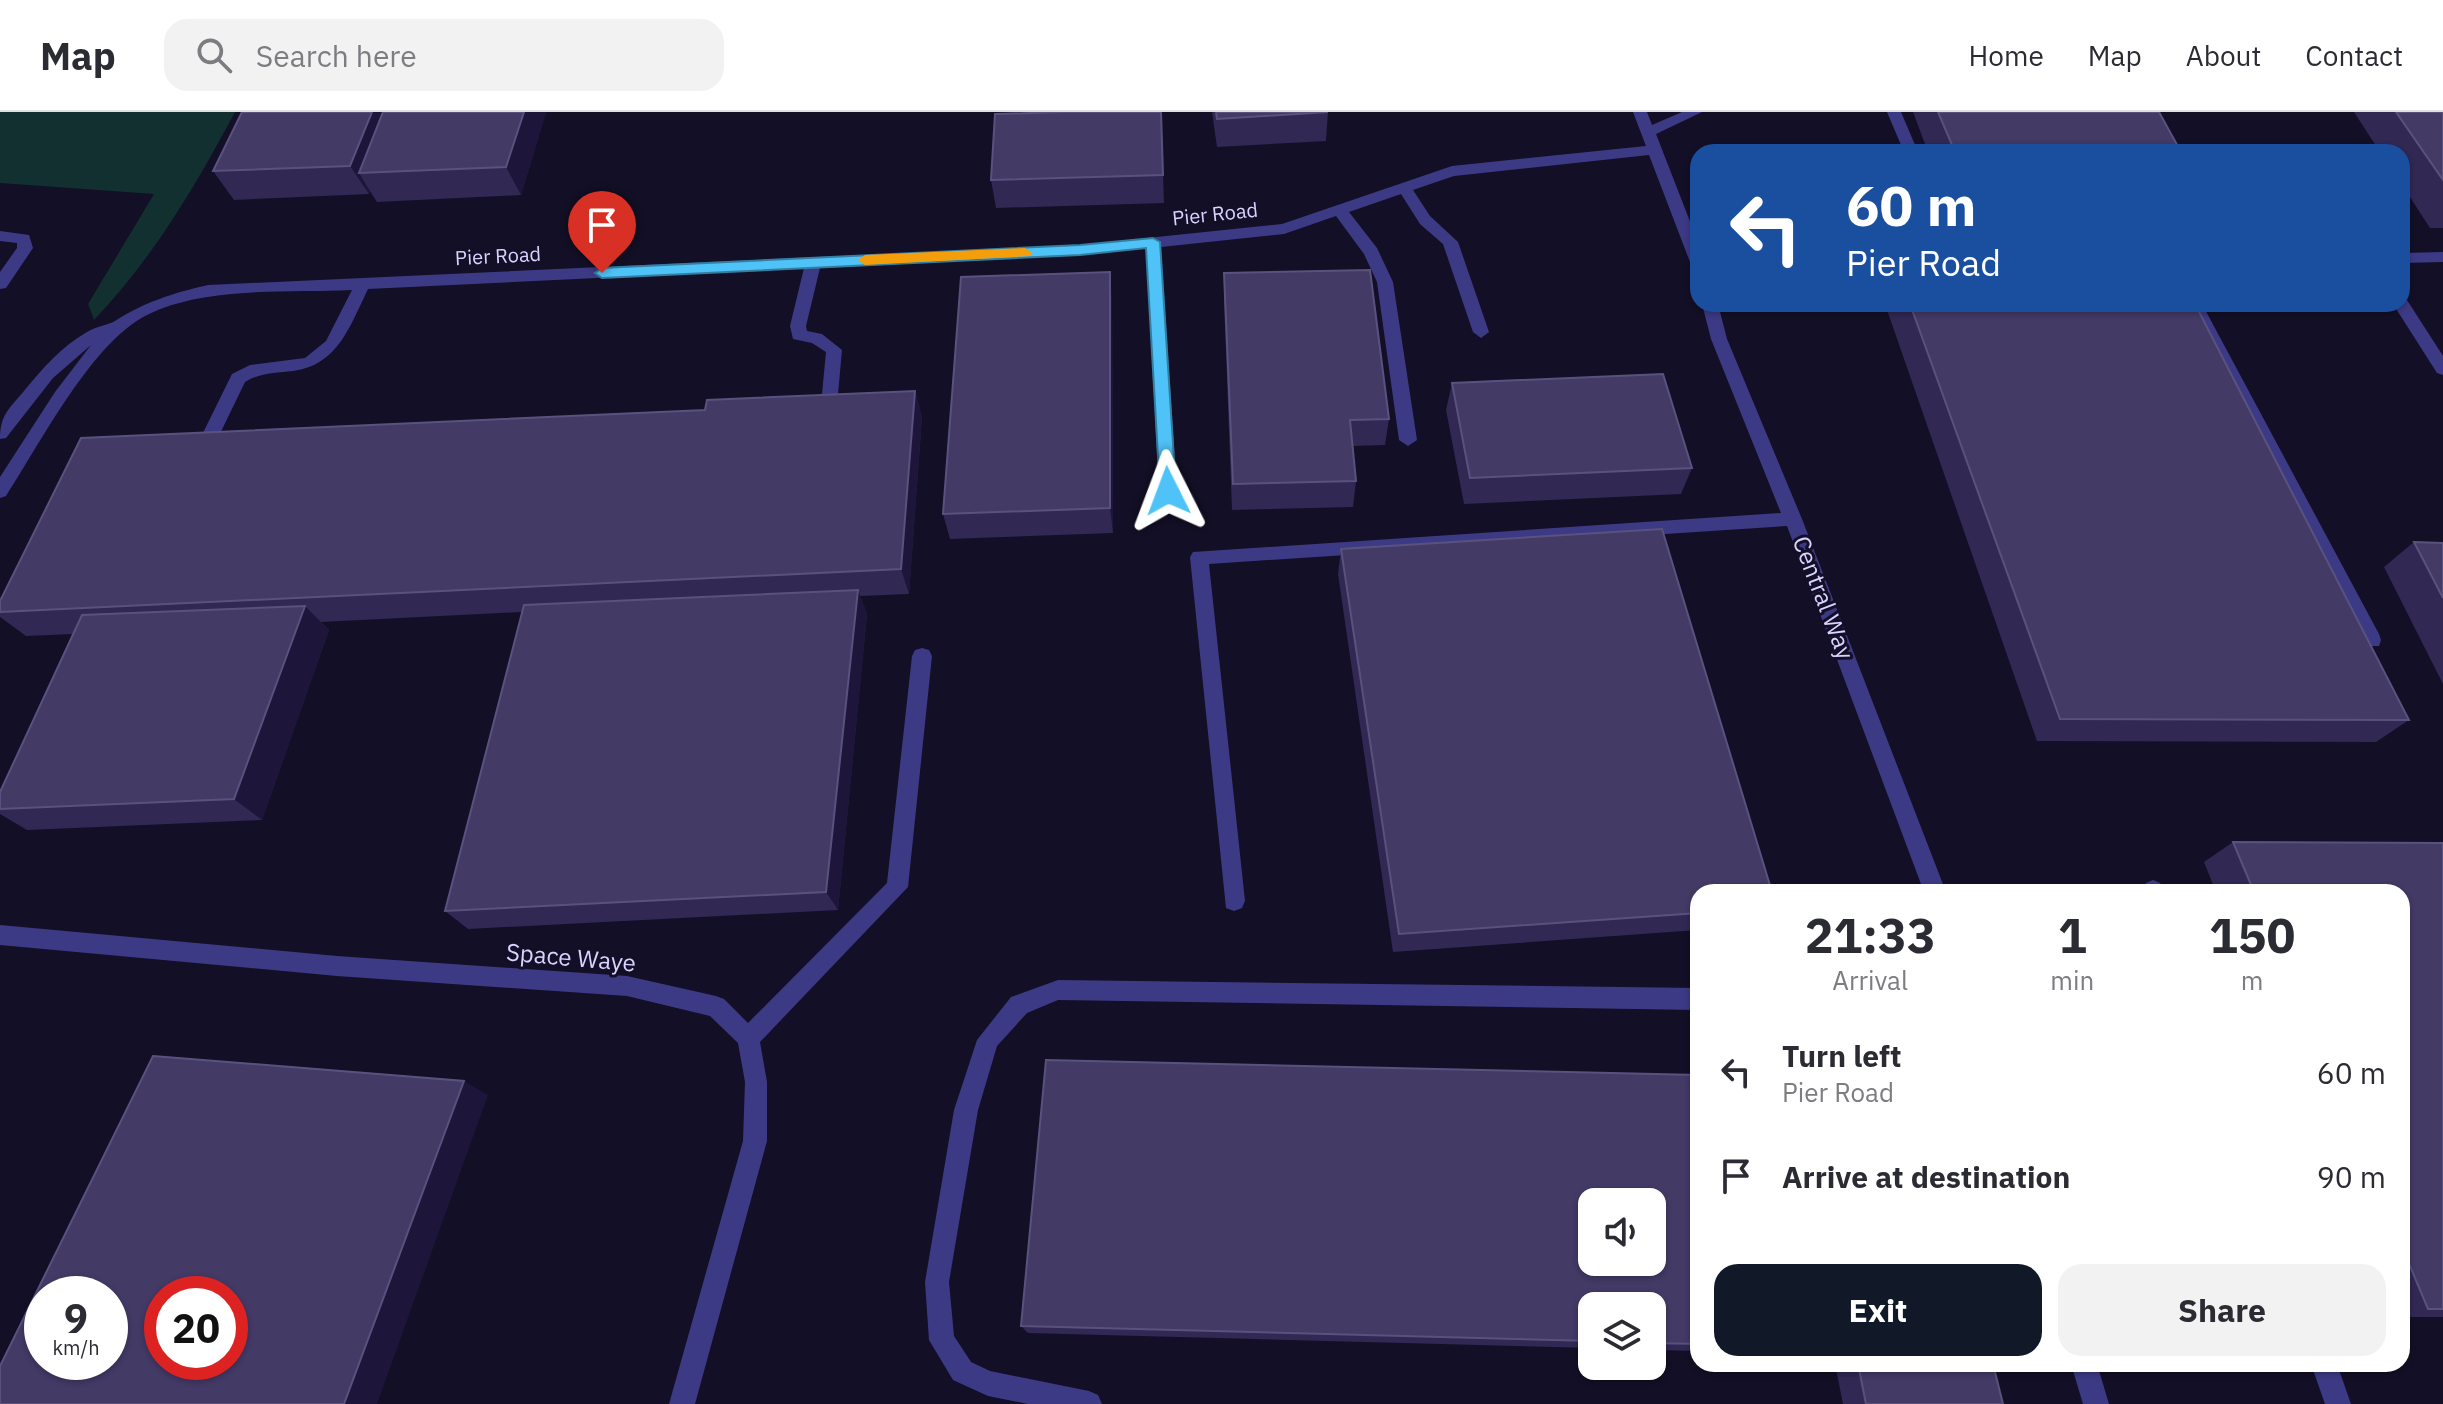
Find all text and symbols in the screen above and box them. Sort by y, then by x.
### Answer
search box [164,19,724,91]
text: Map [40,31,116,80]
icon: search [192,33,236,77]
text: Search here [256,36,417,75]
text: Home [1968,37,2044,74]
text: Map [2088,37,2142,74]
text: About [2186,37,2261,74]
text: Contact [2305,37,2403,74]
text: 60 m [1846,169,1976,241]
icon: left [1714,176,1818,280]
pin [568,191,636,273]
street label: Pier Road [1171,196,1259,231]
icon: arrive [580,203,624,247]
text: Pier Road [1846,239,2001,286]
street label: Pier Road [454,240,542,271]
position arrow [1126,449,1210,533]
street label: Central Way [1786,531,1862,664]
text: 21:33 [1805,904,1936,966]
text: 1 [2058,904,2087,966]
text: 150 [2209,904,2295,966]
street label: Space Waye [505,935,637,979]
text: Arrival [1832,963,1908,997]
text: min [2050,963,2094,997]
text: m [2241,963,2263,997]
text: Turn left [1782,1036,1901,1075]
icon: left [1714,1050,1758,1094]
text: 60 m [2317,1053,2386,1092]
text: Pier Road [1782,1075,1894,1109]
icon: arrive [1714,1154,1758,1198]
text: Arrive at destination [1782,1157,2070,1196]
text: 90 m [2317,1157,2386,1196]
map controls [1578,1188,1666,1380]
button: sound [1578,1188,1666,1276]
button: Exit [1714,1264,2042,1356]
button: Share [2058,1264,2386,1356]
speed limit sign: 20 [144,1276,248,1380]
text: 9 [64,1292,88,1344]
button: layers [1578,1292,1666,1380]
text: km/h [52,1334,100,1361]

